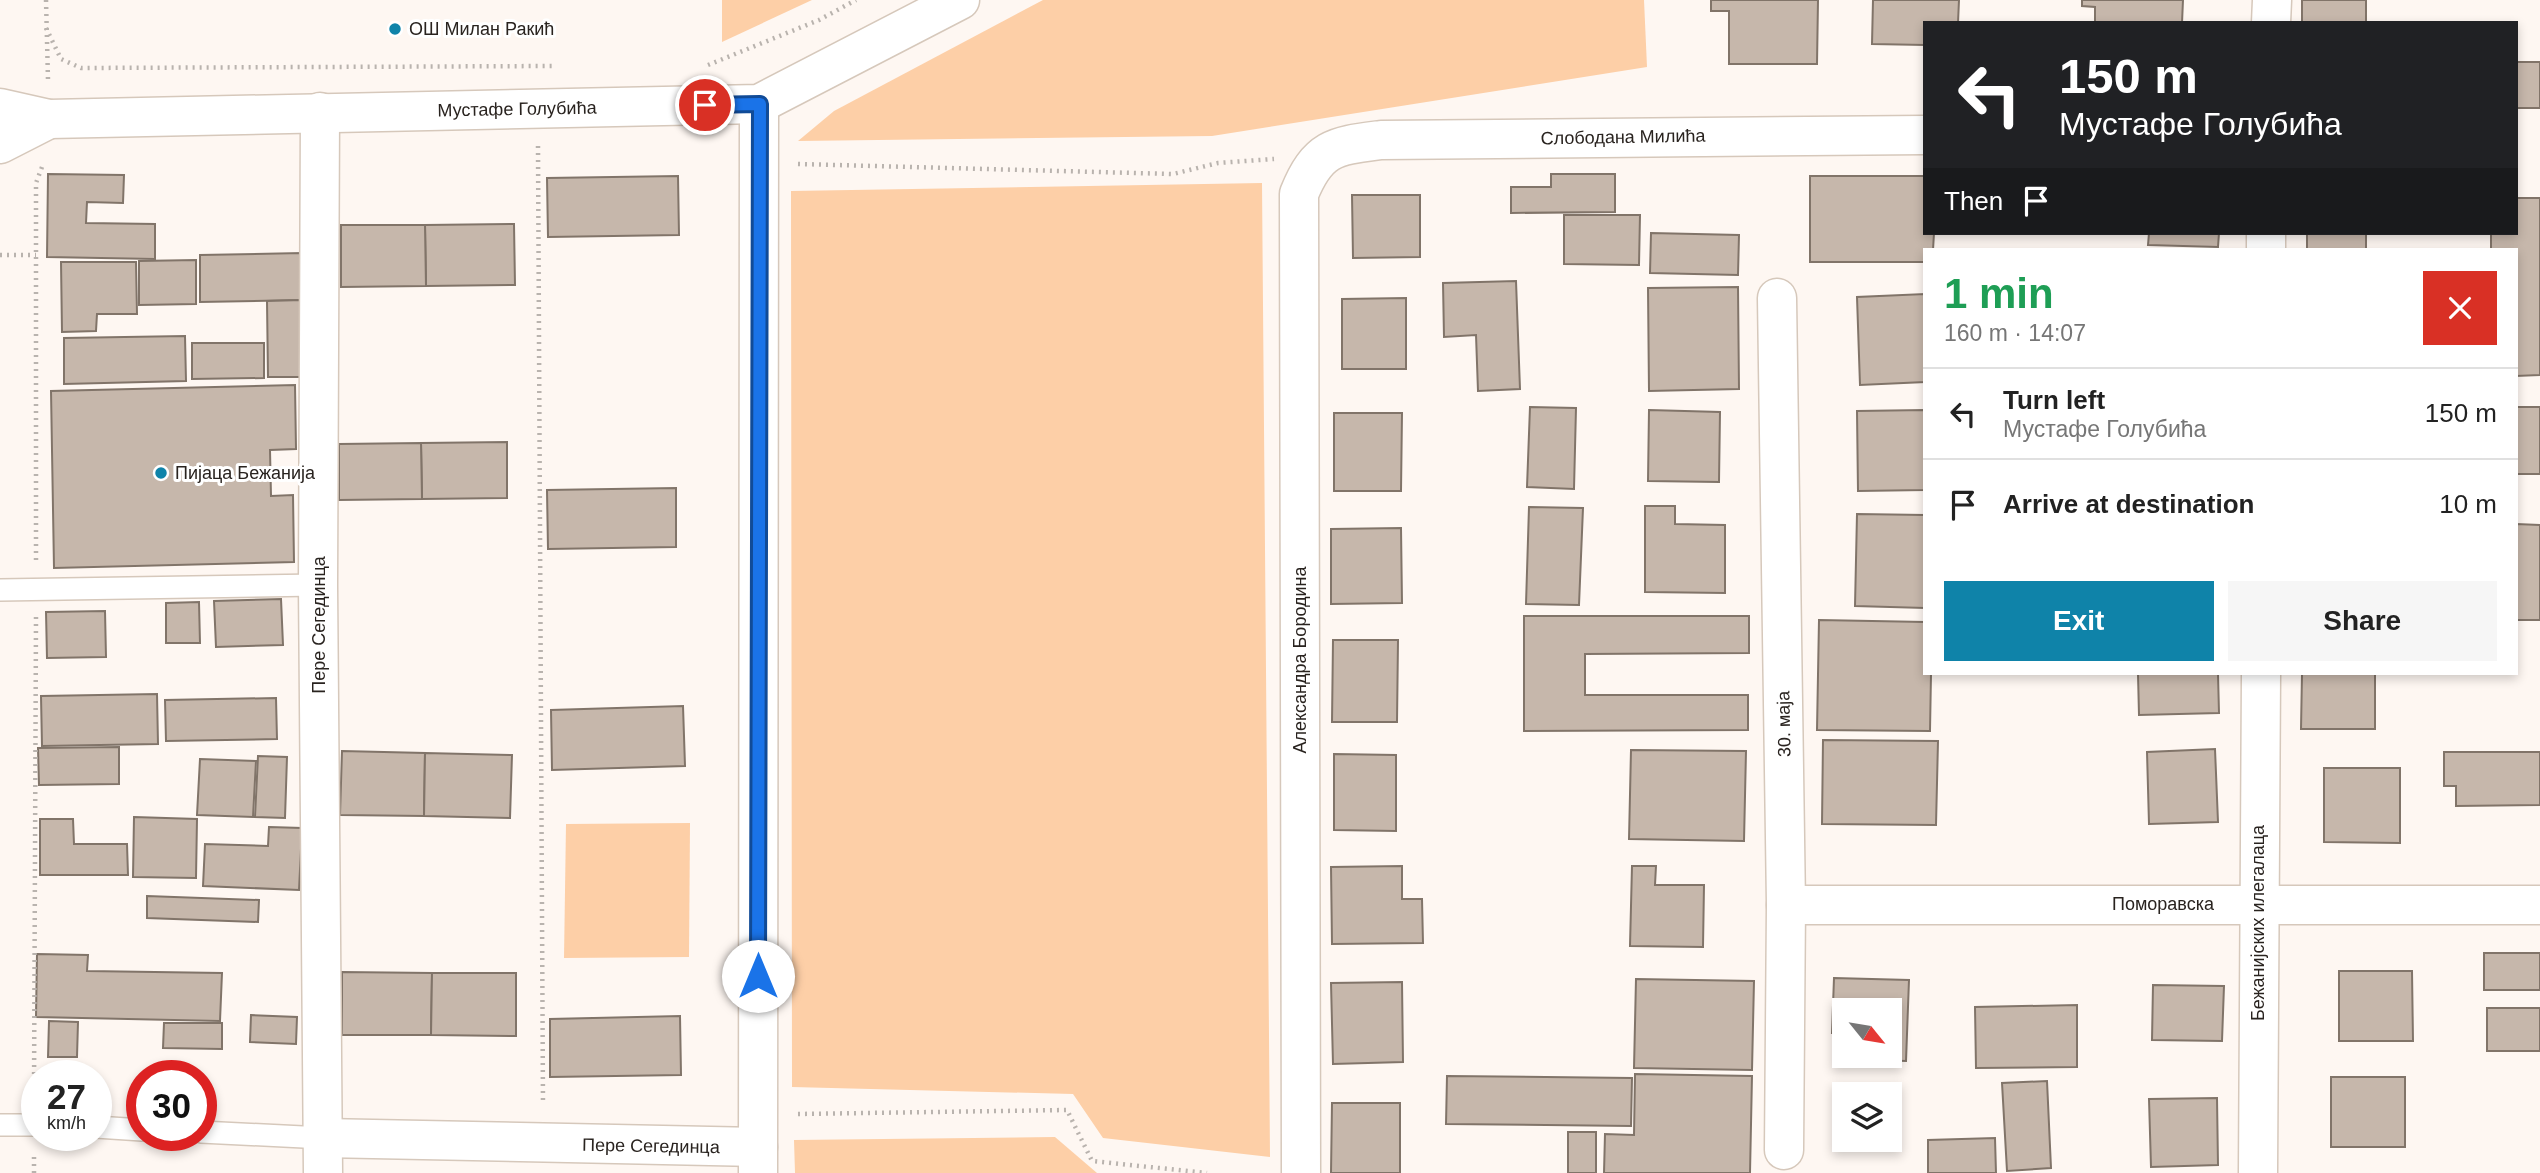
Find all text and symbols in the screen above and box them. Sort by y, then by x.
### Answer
place label: ОШ Милан Ракић [409,19,554,39]
marker: ОШ Милан Ракић [387,21,403,37]
icon: left [1944,49,2035,140]
text: 150 m [2059,49,2198,103]
pin [675,75,735,135]
icon: arrive [686,86,724,124]
street label: Мустафе Голубића [437,98,598,120]
text: Мустафе Голубића [2059,106,2342,142]
street label: Слободана Милића [1540,126,1707,148]
icon: arrive [2017,182,2055,220]
text: Then [1944,186,2003,216]
text: 1 min [1944,270,2054,317]
button: close [2423,271,2497,345]
text: 160 m · 14:07 [1944,320,2086,346]
text: Turn left [2003,385,2105,415]
icon: left [1944,395,1982,433]
text: 150 m [2425,398,2497,428]
text: Мустафе Голубића [2003,416,2206,442]
place label: Пијаца Бежанија [175,463,316,483]
marker: Пијаца Бежанија [153,465,169,481]
icon: arrive [1944,486,1982,524]
text: Arrive at destination [2003,489,2254,519]
text: 10 m [2439,489,2497,519]
street label: Пере Сегединца [309,555,329,694]
street label: Александра Бородина [1290,565,1310,754]
button: Exit [1944,581,2214,661]
button: Share [2228,581,2497,661]
street label: 30. маја [1773,690,1795,757]
street label: Бежанијских илегалаца [2248,824,2268,1021]
street label: Поморавска [2112,894,2215,914]
position arrow [721,939,795,1013]
north arrow [1832,998,1902,1068]
map controls [1832,998,1902,1152]
speed limit sign: 30 [126,1060,217,1151]
text: 27 [47,1077,86,1116]
button: layers [1832,1082,1902,1152]
text: km/h [47,1113,86,1133]
street label: Пере Сегединца [582,1135,721,1157]

